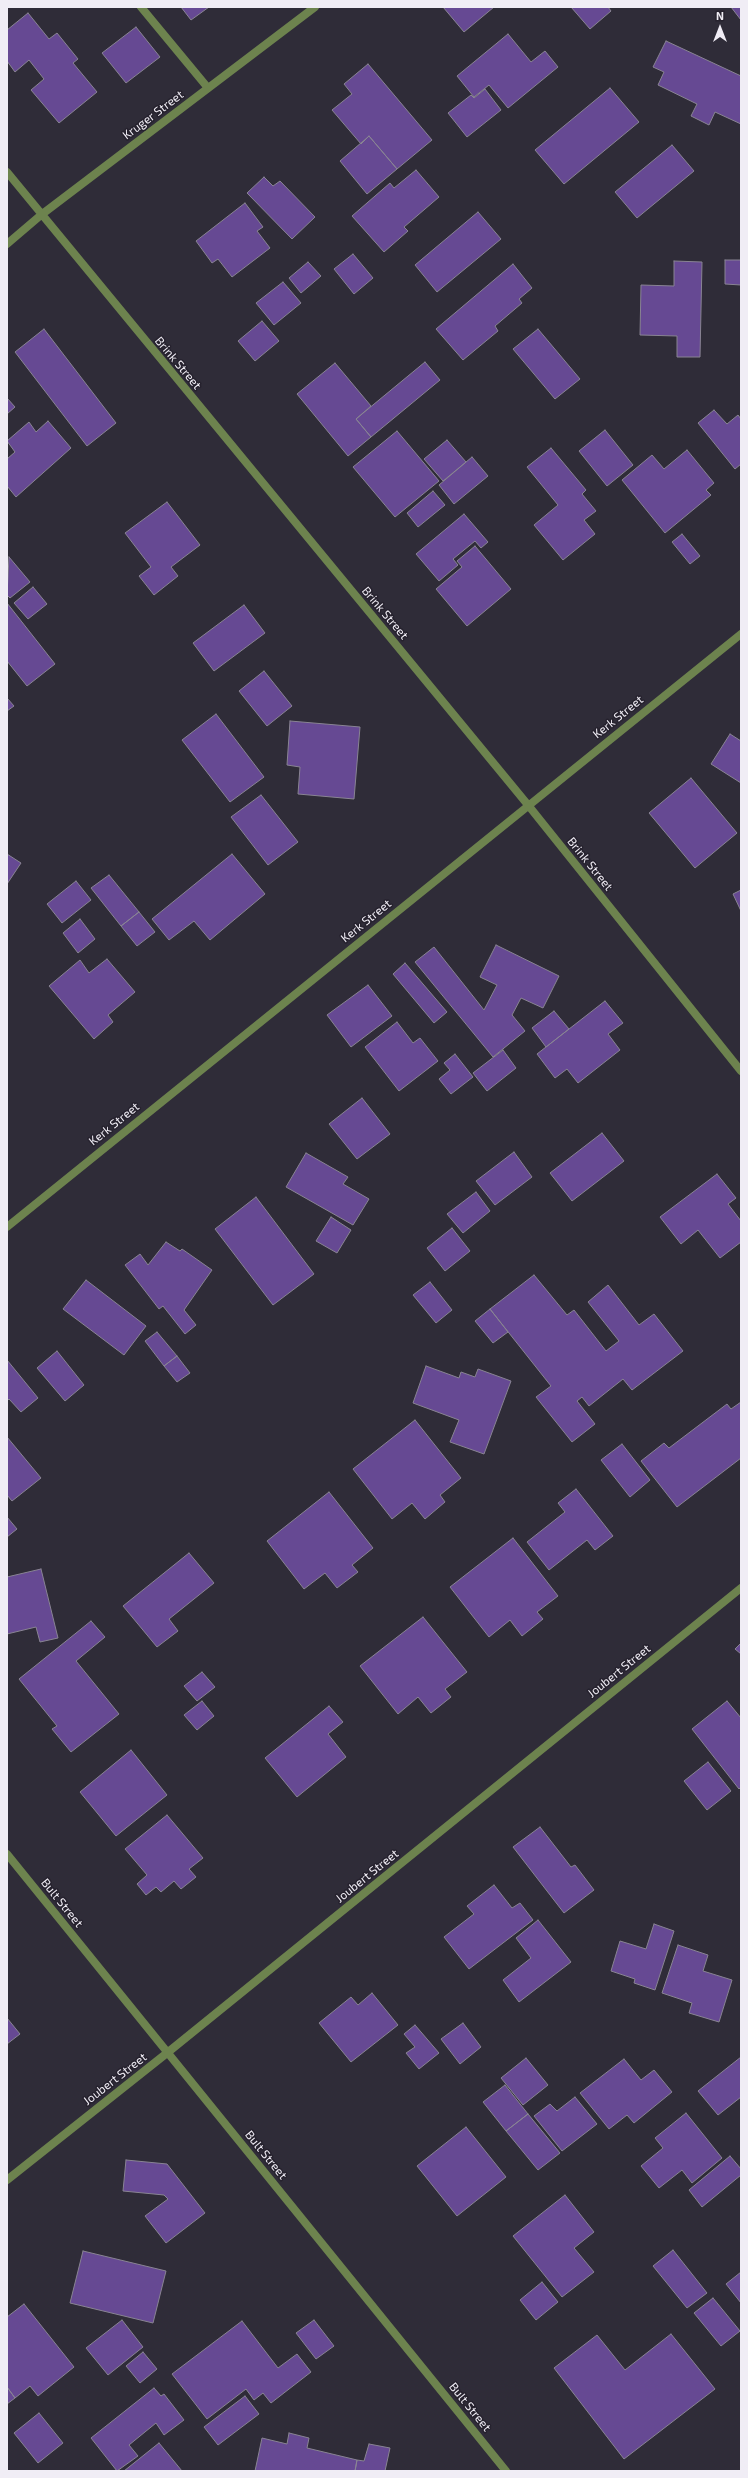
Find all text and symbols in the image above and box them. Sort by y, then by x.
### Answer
north arrow [700,8,740,48]
text: N [716,9,724,22]
street label: Kruger Street [120,87,186,143]
street label: Brink Street [152,334,204,392]
street label: Brink Street [359,584,411,642]
street label: Kerk Street [590,692,646,742]
street label: Brink Street [564,834,616,894]
street label: Kerk Street [338,896,394,946]
street label: Kerk Street [86,1099,142,1149]
street label: Joubert Street [585,1641,653,1701]
street label: Joubert Street [333,1846,401,1906]
street label: Bult Street [38,1876,86,1930]
street label: Joubert Street [80,2050,150,2108]
street label: Bult Street [242,2128,290,2182]
street label: Bult Street [446,2380,494,2434]

